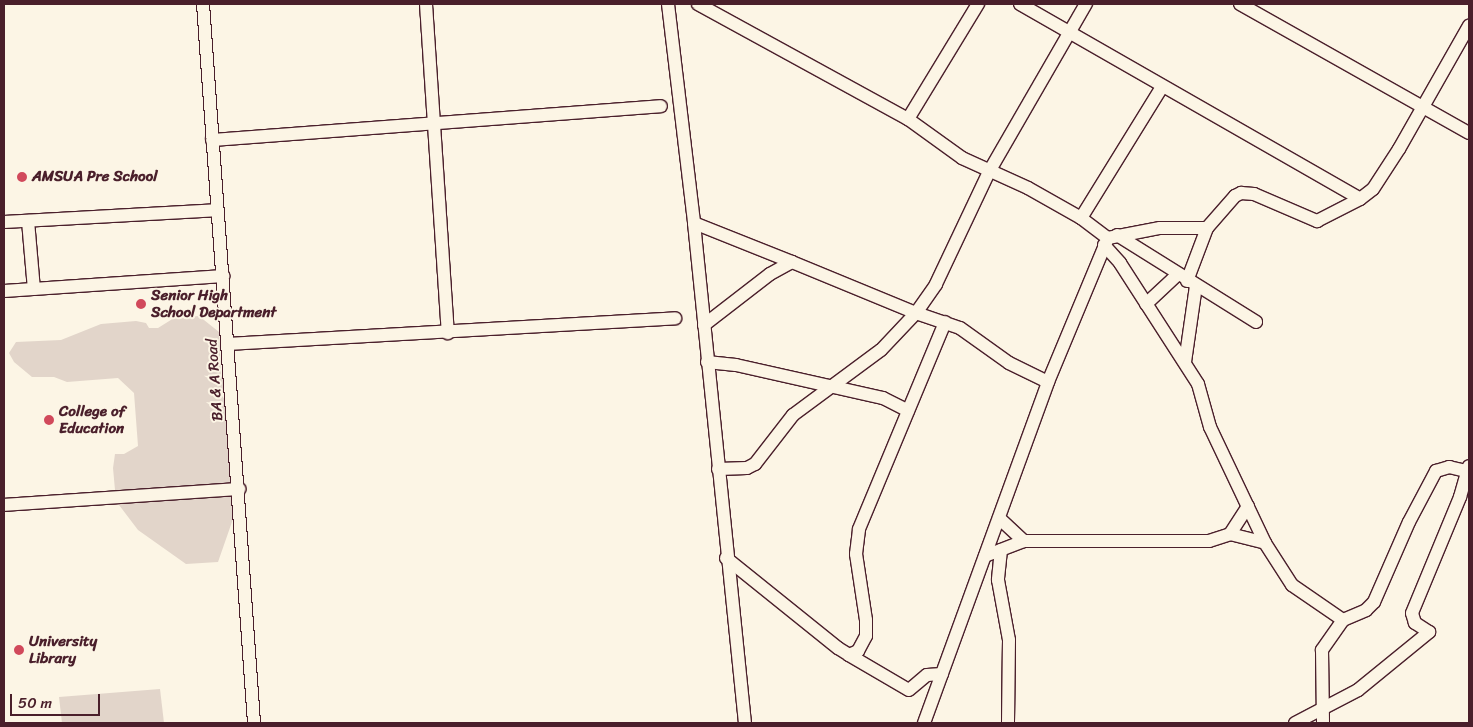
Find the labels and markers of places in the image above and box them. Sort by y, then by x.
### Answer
place label: AMSUA Pre School [32,168,158,186]
marker: AMSUA Pre School [16,171,28,183]
place label: Senior High School Department [151,286,276,321]
marker: Senior High School Department [135,298,147,310]
place label: College of Education [59,402,125,437]
marker: College of Education [43,414,55,426]
place label: University Library [29,632,97,667]
marker: University Library [13,644,25,656]

